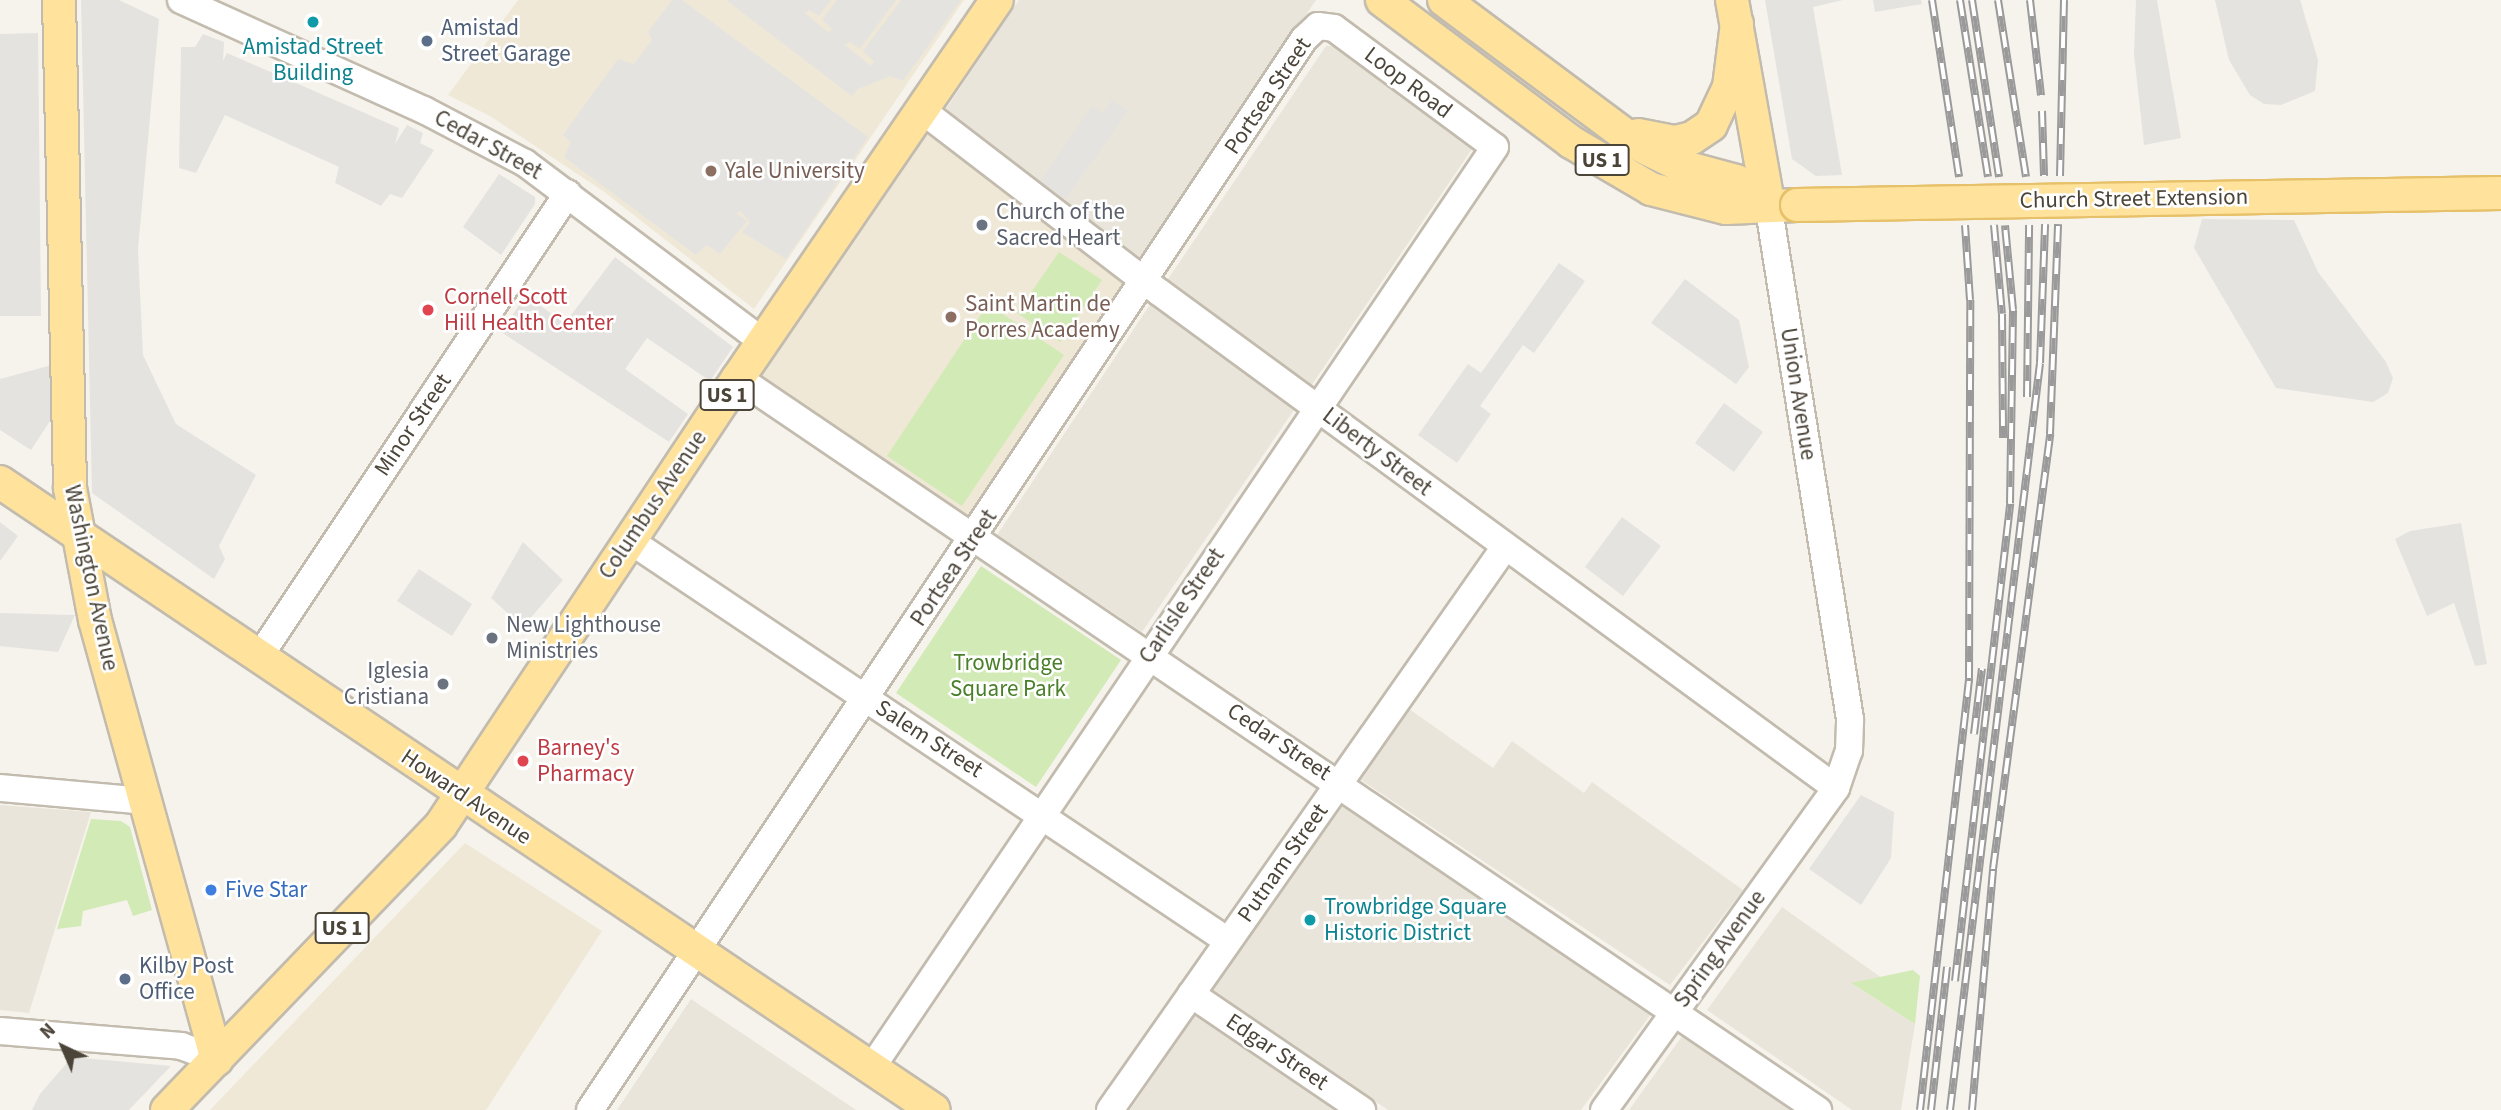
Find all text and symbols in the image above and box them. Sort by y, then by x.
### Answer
marker: Amistad Street Building [305,14,321,30]
place label: Amistad Street Garage [441,14,571,68]
street label: Portsea Street [1219,32,1317,160]
place label: Amistad Street Building [243,33,383,87]
marker: Amistad Street Garage [419,33,435,49]
street label: Loop Road [1359,41,1457,125]
street label: Cedar Street [429,104,547,186]
road number: US 1 [1574,142,1630,178]
place label: Yale University [725,157,865,185]
marker: Yale University [703,163,719,179]
street label: Church Street Extension [2019,183,2249,215]
place label: Church of the Sacred Heart [996,198,1125,252]
marker: Church of the Sacred Heart [974,217,990,233]
place label: Cornell Scott Hill Health Center [444,283,613,337]
place label: Saint Martin de Porres Academy [965,290,1120,344]
marker: Cornell Scott Hill Health Center [418,300,438,320]
marker: Saint Martin de Porres Academy [943,309,959,325]
street label: Union Avenue [1774,326,1822,462]
street label: Minor Street [369,369,457,481]
road number: US 1 [699,378,755,412]
street label: Liberty Street [1317,402,1437,502]
street label: Columbus Avenue [593,425,713,585]
street label: Washington Avenue [58,483,124,673]
street label: Portsea Street [905,504,1003,632]
street label: Carlisle Street [1133,543,1231,669]
place label: New Lighthouse Ministries [506,611,661,665]
marker: New Lighthouse Ministries [484,630,500,646]
park label: Trowbridge Square Park [950,649,1066,703]
place label: Iglesia Cristiana [344,657,429,711]
marker: Iglesia Cristiana [435,676,451,692]
street label: Salem Street [870,694,988,784]
street label: Cedar Street [1222,697,1336,787]
place label: Barney's Pharmacy [537,734,634,788]
street label: Howard Avenue [396,743,536,851]
marker: Barney's Pharmacy [515,753,531,769]
street label: Putnam Street [1232,798,1334,928]
place label: Five Star [225,876,307,904]
marker: Five Star [203,882,219,898]
street label: Spring Avenue [1668,885,1772,1013]
place label: Trowbridge Square Historic District [1324,893,1507,947]
road number: US 1 [314,911,370,946]
marker: Trowbridge Square Historic District [1302,912,1318,928]
place label: Kilby Post Office [139,952,234,1006]
marker: Kilby Post Office [117,971,133,987]
street label: Edgar Street [1221,1008,1333,1096]
north arrow [28,1012,98,1082]
text: N [34,1017,62,1046]

